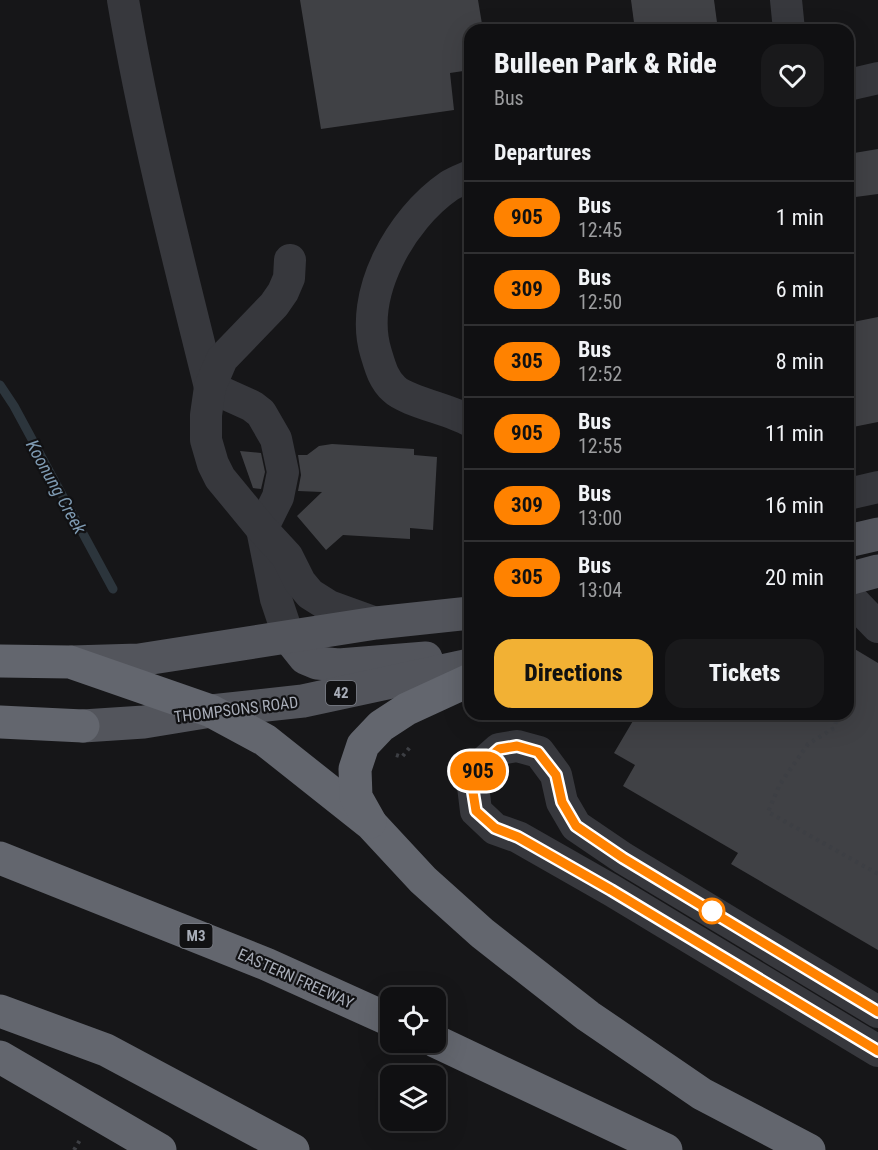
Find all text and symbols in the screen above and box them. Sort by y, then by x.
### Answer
button: heart [761,44,824,107]
text: Bulleen Park & Ride [494,47,717,80]
text: Bus [494,86,524,110]
text: Departures [494,140,591,165]
text: Bus [578,193,611,218]
text: 905 [511,205,543,229]
text: 1 min [776,205,824,230]
text: 12:45 [578,218,622,242]
text: Bus [578,265,611,290]
text: 309 [511,277,543,301]
text: 6 min [776,277,824,302]
text: 12:50 [578,290,622,314]
text: Bus [578,337,611,362]
text: 305 [511,349,543,373]
text: 8 min [776,349,824,374]
text: 12:52 [578,362,622,386]
text: Bus [578,409,611,434]
text: 905 [511,421,543,445]
text: 11 min [765,421,824,446]
text: 12:55 [578,434,622,458]
water label: Koonung Creek [22,436,91,538]
text: Bus [578,481,611,506]
text: 309 [511,493,543,517]
text: 16 min [765,493,824,518]
text: 13:00 [578,506,622,530]
text: Bus [578,553,611,578]
text: 305 [511,565,543,589]
text: 20 min [765,565,824,590]
text: 13:04 [578,578,622,602]
button: Directions [494,639,653,708]
button: Tickets [665,639,824,708]
road number: 42 [326,681,356,705]
street label: THOMPSONS ROAD [173,692,299,727]
line badge: 905 [444,752,512,790]
text: 905 [462,759,494,783]
unlabelled marker [699,898,725,924]
road number: M3 [180,924,212,948]
street label: EASTERN FREEWAY [235,944,357,1013]
map controls [380,987,446,1131]
button: locate [380,987,446,1053]
button: layers [380,1065,446,1131]

